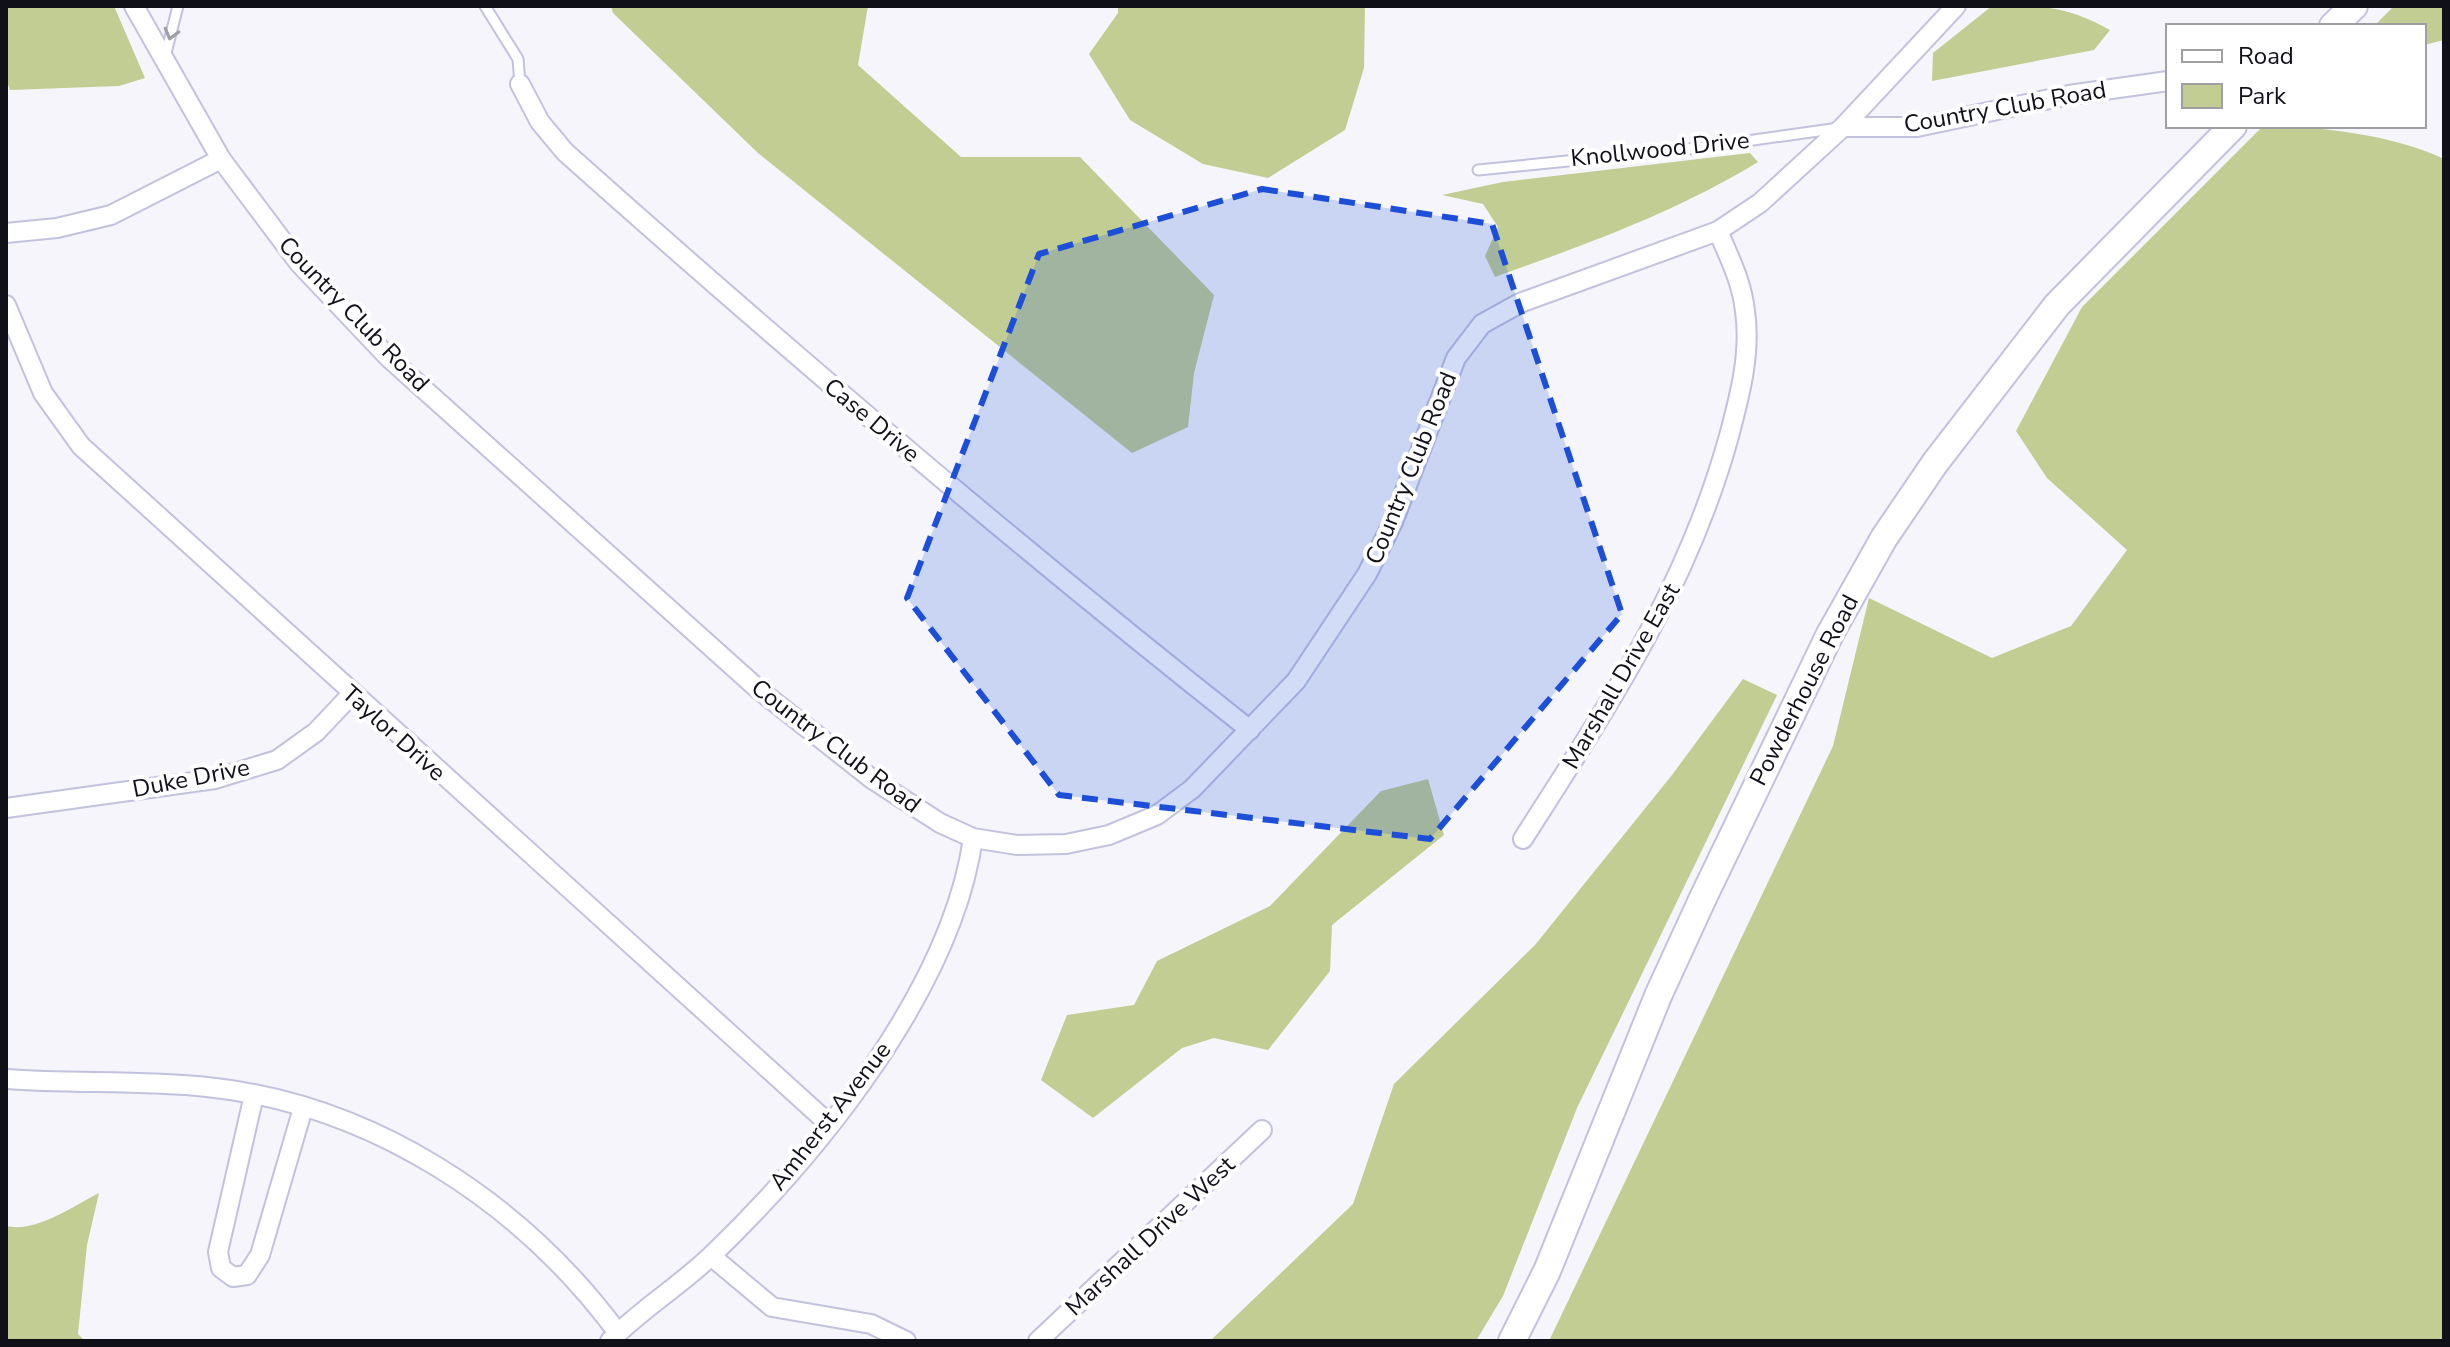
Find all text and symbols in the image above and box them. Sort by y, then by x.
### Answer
legend [2166,24,2426,128]
one-way arrow [164,27,180,41]
text: Road [2238,40,2294,72]
street label: Country Club Road [1901,73,2109,141]
text: Park [2238,80,2287,112]
street label: Knollwood Drive [1569,124,1751,174]
street label: Country Club Road [271,229,437,399]
street label: Country Club Road [1358,367,1464,569]
street label: Case Drive [817,370,927,470]
street label: Marshall Drive East [1555,577,1688,775]
street label: Powderhouse Road [1742,589,1866,791]
street label: Country Club Road [745,672,927,820]
street label: Taylor Drive [335,678,453,788]
street label: Duke Drive [130,751,252,805]
street label: Amherst Avenue [762,1035,898,1197]
street label: Marshall Drive West [1058,1149,1242,1323]

